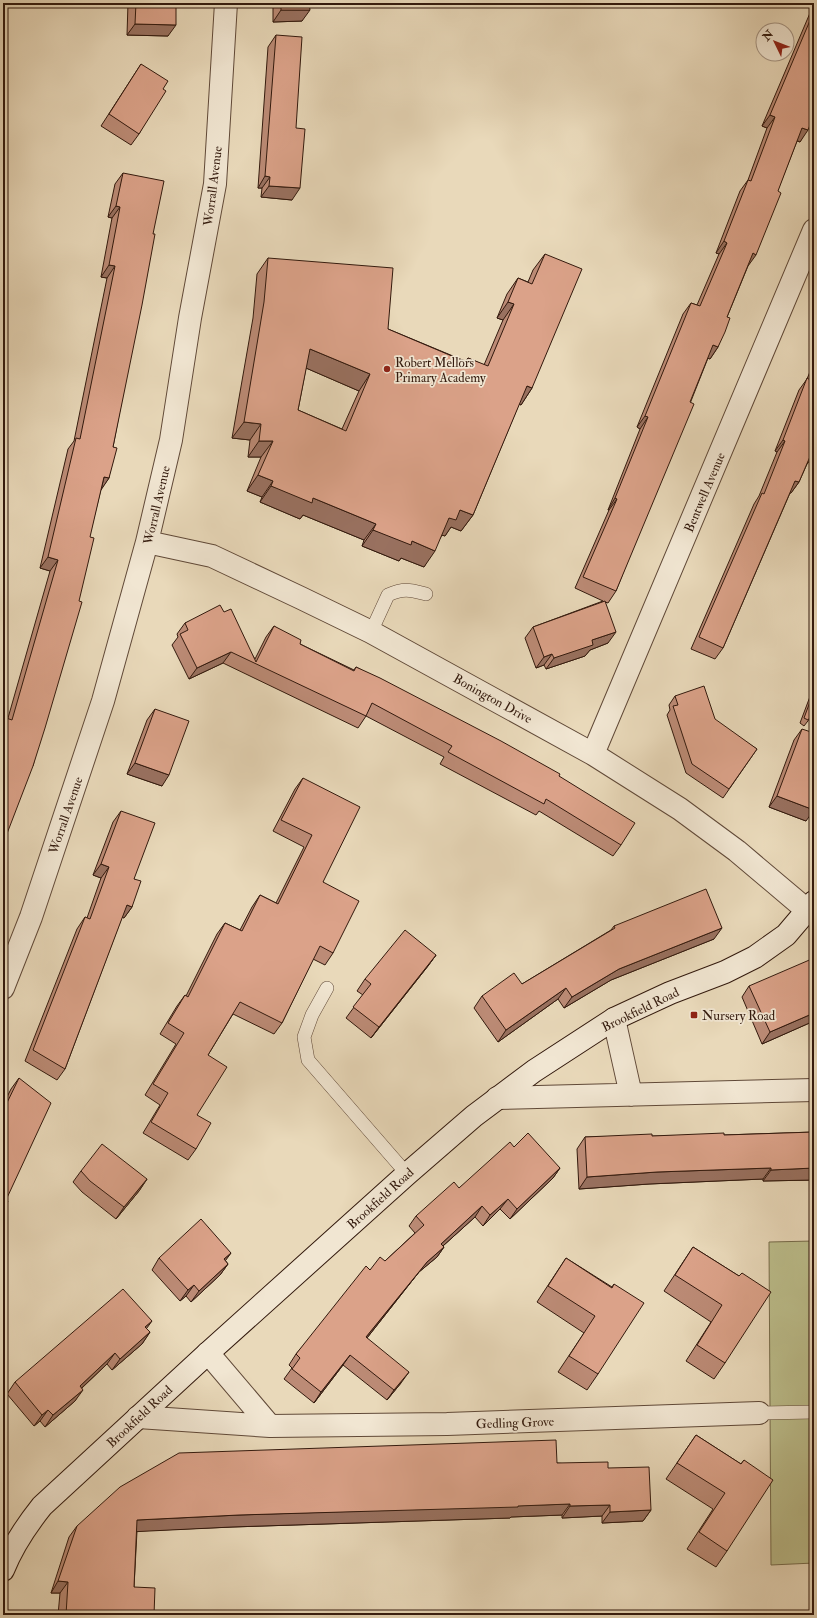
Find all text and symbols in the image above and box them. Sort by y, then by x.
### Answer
north arrow [755,22,795,62]
text: N [759,27,777,44]
street label: Worrall Avenue [200,145,226,228]
place label: Robert Mellors Primary Academy [395,355,486,387]
marker: Robert Mellors Primary Academy [382,364,392,374]
street label: Bentwell Avenue [681,450,729,535]
street label: Worrall Avenue [140,464,174,547]
street label: Bonington Drive [450,671,535,727]
street label: Worrall Avenue [45,774,87,857]
street label: Brookfield Road [599,984,682,1036]
place label: Nursery Road [702,1008,776,1025]
marker: Nursery Road [689,1010,699,1020]
street label: Brookfield Road [344,1164,418,1233]
street label: Brookfield Road [103,1382,176,1451]
street label: Gedling Grove [476,1414,555,1432]

